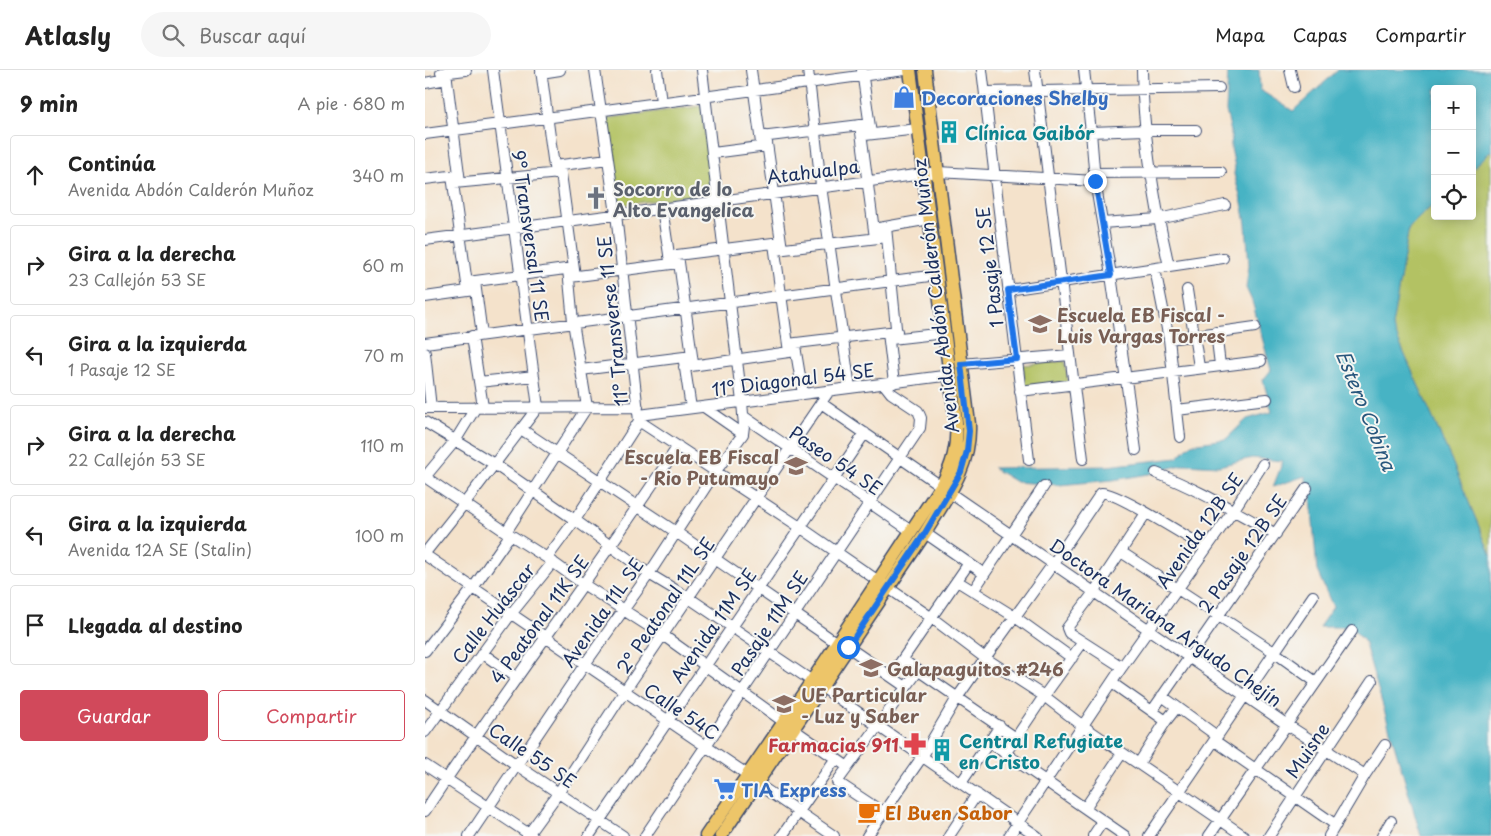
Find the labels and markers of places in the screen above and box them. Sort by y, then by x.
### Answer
shop icon: Decoraciones Shelby [891,84,917,110]
place label: Decoraciones Shelby [921,84,1109,111]
building icon: Clínica Gaibór [936,119,962,145]
place label: Clínica Gaibór [965,119,1095,146]
place label: Socorro de lo Alto Evangelica [613,175,754,223]
church icon: Socorro de lo Alto Evangelica [583,185,609,211]
place label: Escuela EB Fiscal - Luis Vargas Torres [1057,301,1226,349]
school or university icon: Escuela EB Fiscal - Luis Vargas Torres [1027,311,1053,337]
place label: Escuela EB Fiscal - Rio Putumayo [624,443,779,491]
school or university icon: Escuela EB Fiscal - Rio Putumayo [783,453,809,479]
school or university icon: Galapaguitos #246 [858,655,884,681]
place label: Galapaguitos #246 [887,655,1064,682]
place label: UE Particular - Luz y Saber [801,681,928,729]
school or university icon: UE Particular - Luz y Saber [771,691,797,717]
place label: Central Refugiate en Cristo [959,727,1123,775]
place label: Farmacias 911 [768,731,899,758]
pharmacy icon: Farmacias 911 [902,731,928,757]
building icon: Central Refugiate en Cristo [929,737,955,763]
supermarket icon: TIA Express [712,776,738,802]
place label: TIA Express [741,776,847,803]
cafe icon: El Buen Sabor [856,799,882,825]
place label: El Buen Sabor [885,799,1013,826]

